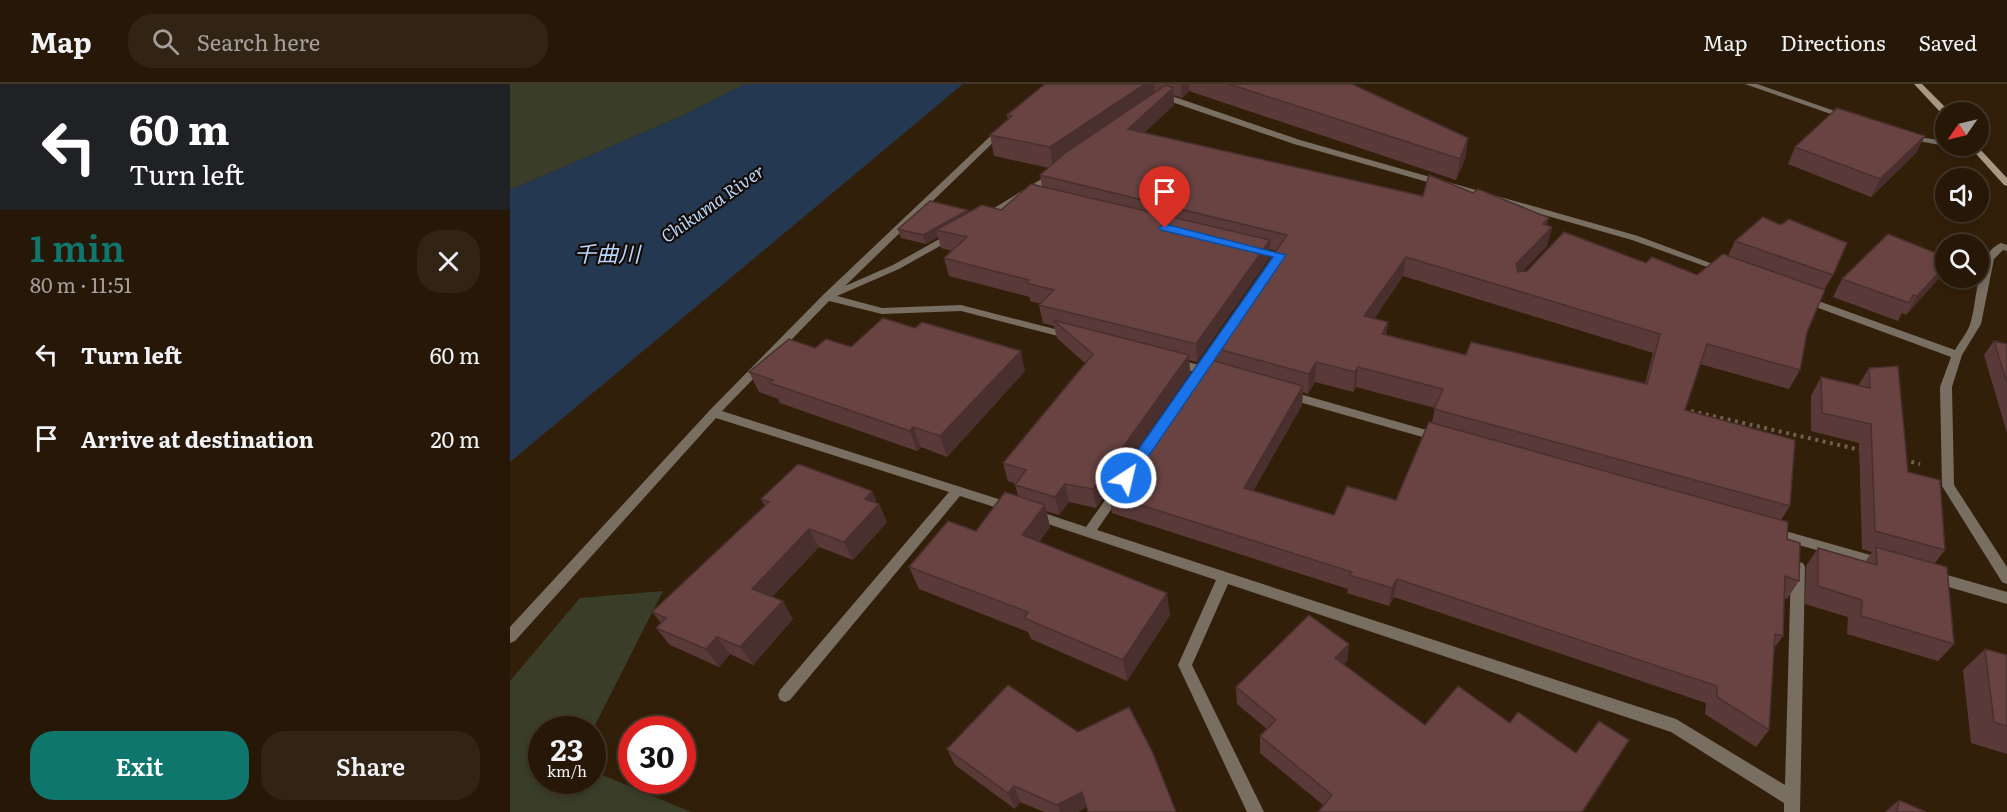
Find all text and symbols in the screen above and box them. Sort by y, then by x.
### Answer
search box [128,14,548,68]
text: Map [30,20,92,62]
icon: search [149,25,182,58]
text: Search here [197,25,320,58]
text: Map [1703,26,1748,57]
text: Directions [1781,26,1886,57]
text: Saved [1919,26,1977,57]
text: 60 m [129,96,230,158]
north arrow [1935,102,1989,156]
map controls [1935,102,1989,288]
icon: left [30,108,108,186]
text: Turn left [129,153,244,193]
water label: Chikuma River [655,157,770,249]
pin [1139,166,1190,228]
button: sound [1935,168,1989,222]
icon: arrive [1148,175,1181,208]
text: 1 min [30,220,125,273]
button: close [417,230,480,293]
button: search [1935,234,1989,288]
water label: 千曲川 [574,236,642,269]
text: 80 m · 11:51 [30,269,132,299]
icon: left [30,338,63,371]
text: Turn left [81,338,182,371]
text: 60 m [430,338,480,371]
icon: arrive [30,422,63,455]
text: Arrive at destination [81,422,314,455]
text: 20 m [430,422,480,455]
position arrow [1094,446,1158,510]
speed limit sign: 30 [618,716,696,794]
text: 23 [551,726,583,770]
button: Exit [30,731,249,800]
button: Share [261,731,480,800]
text: km/h [547,759,587,782]

